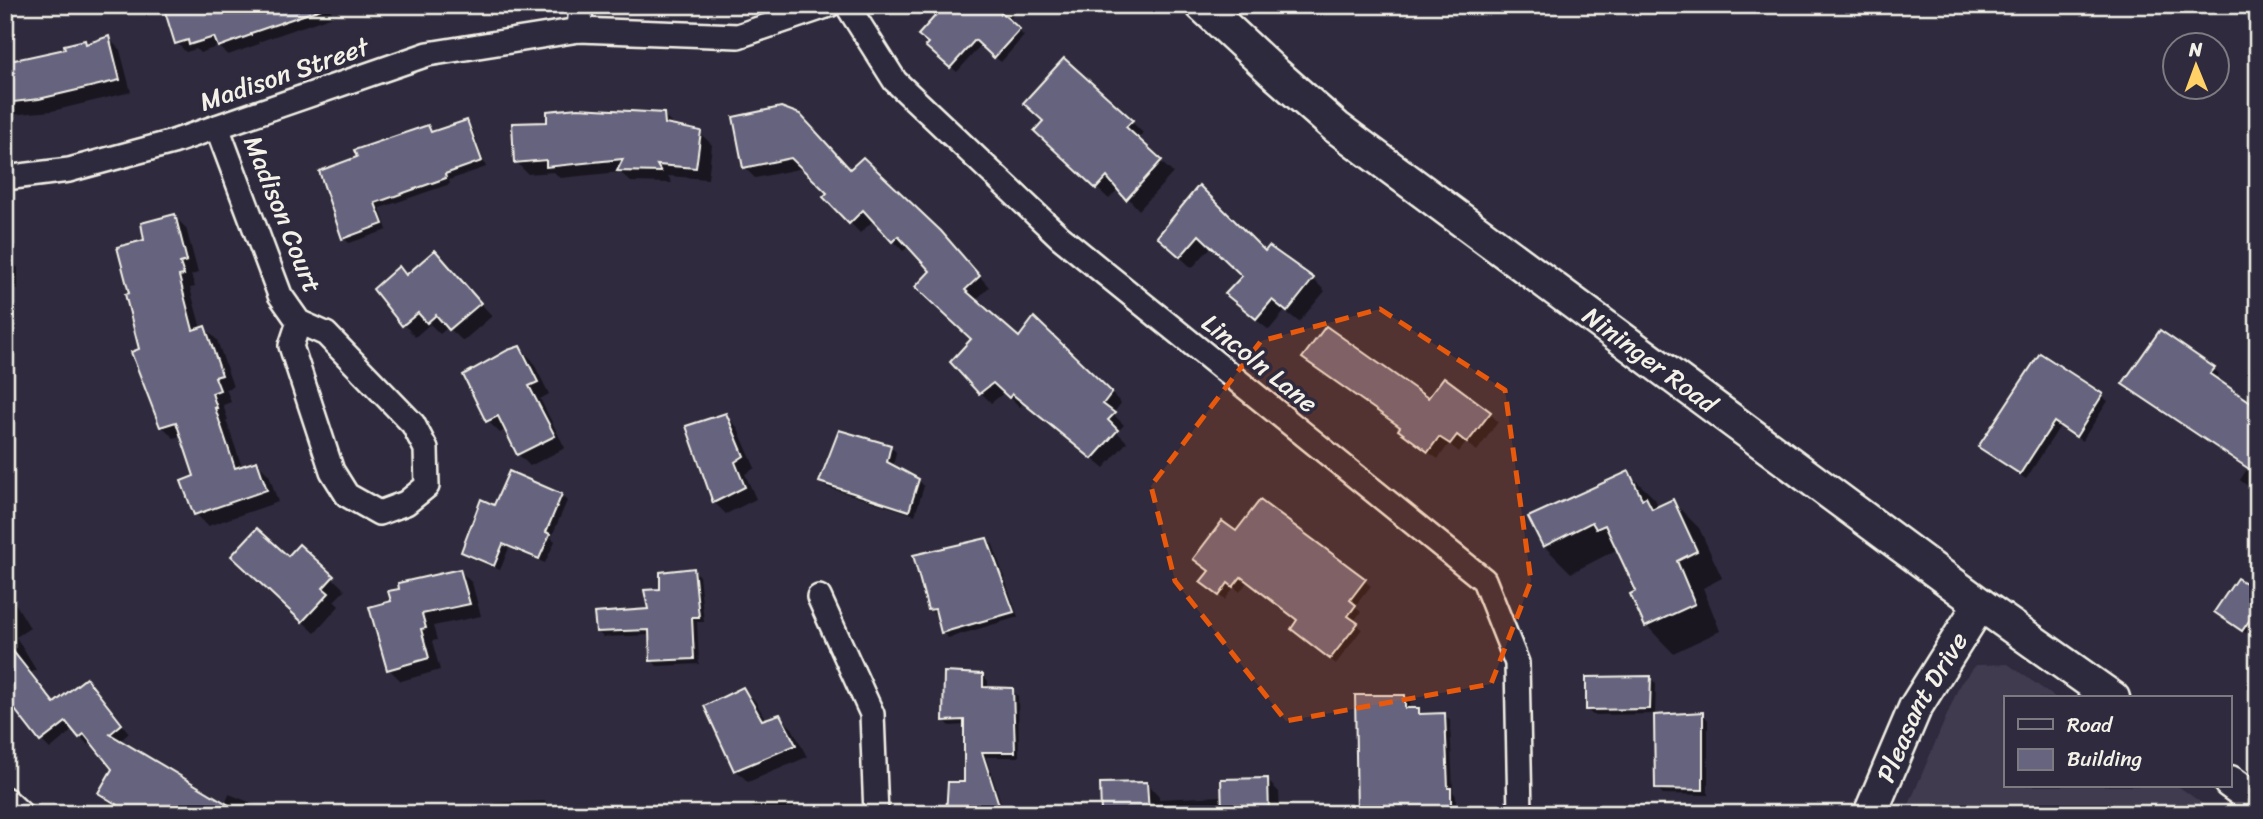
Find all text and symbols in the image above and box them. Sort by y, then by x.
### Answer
street label: Madison Street [193,23,376,124]
north arrow [2162,32,2232,102]
text: N [2188,33,2203,66]
street label: Madison Court [231,128,335,300]
street label: Nininger Road [1572,294,1730,427]
street label: Lincoln Lane [1191,301,1329,425]
street label: Pleasant Drive [1863,622,1980,790]
legend [2004,696,2232,788]
text: Road [2067,706,2114,744]
text: Building [2067,740,2143,778]

